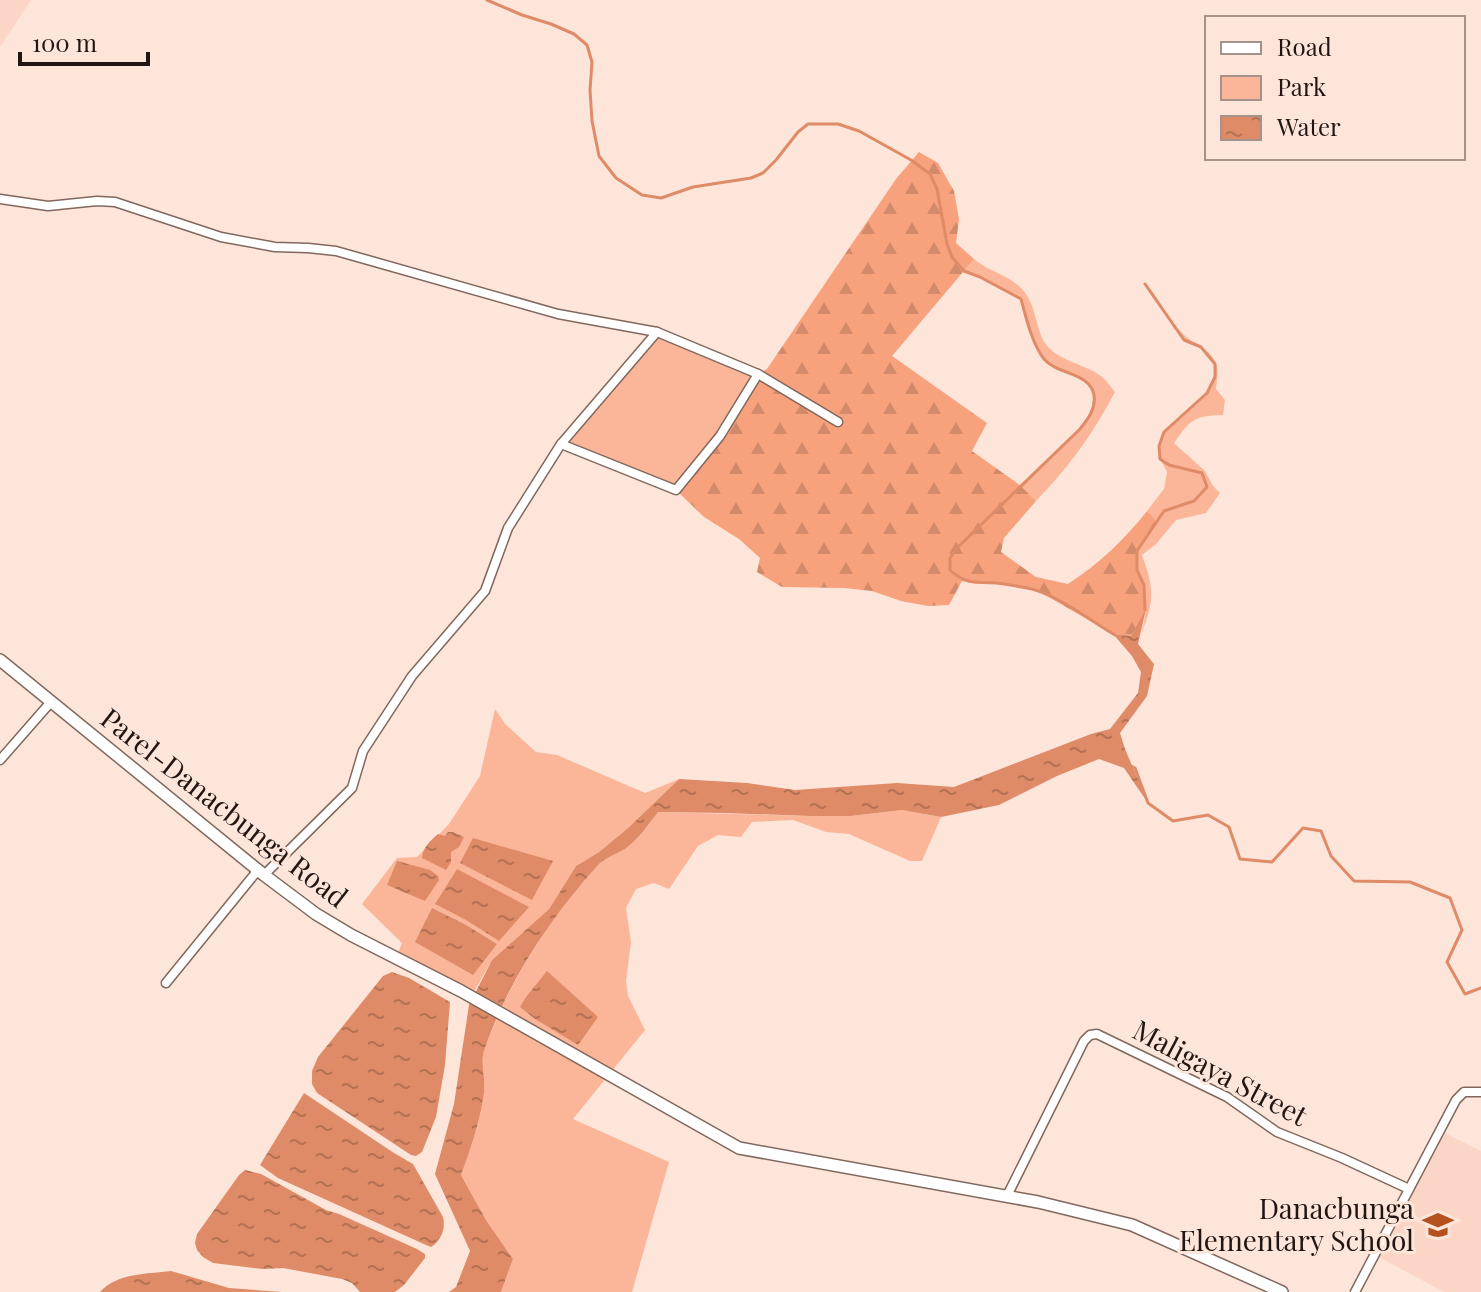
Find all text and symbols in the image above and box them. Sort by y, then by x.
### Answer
scale bar [20,16,148,66]
legend [1205,16,1465,160]
text: 100 m [32,26,97,58]
text: Road [1277,30,1332,62]
text: Park [1277,70,1327,102]
text: Water [1276,110,1341,142]
street label: Parel-Danacbunga Road [94,699,356,915]
street label: Maligaya Street [1127,1010,1315,1134]
place label: Danacbunga Elementary School [1179,1189,1414,1258]
school or university icon: Danacbunga Elementary School [1421,1208,1455,1242]

